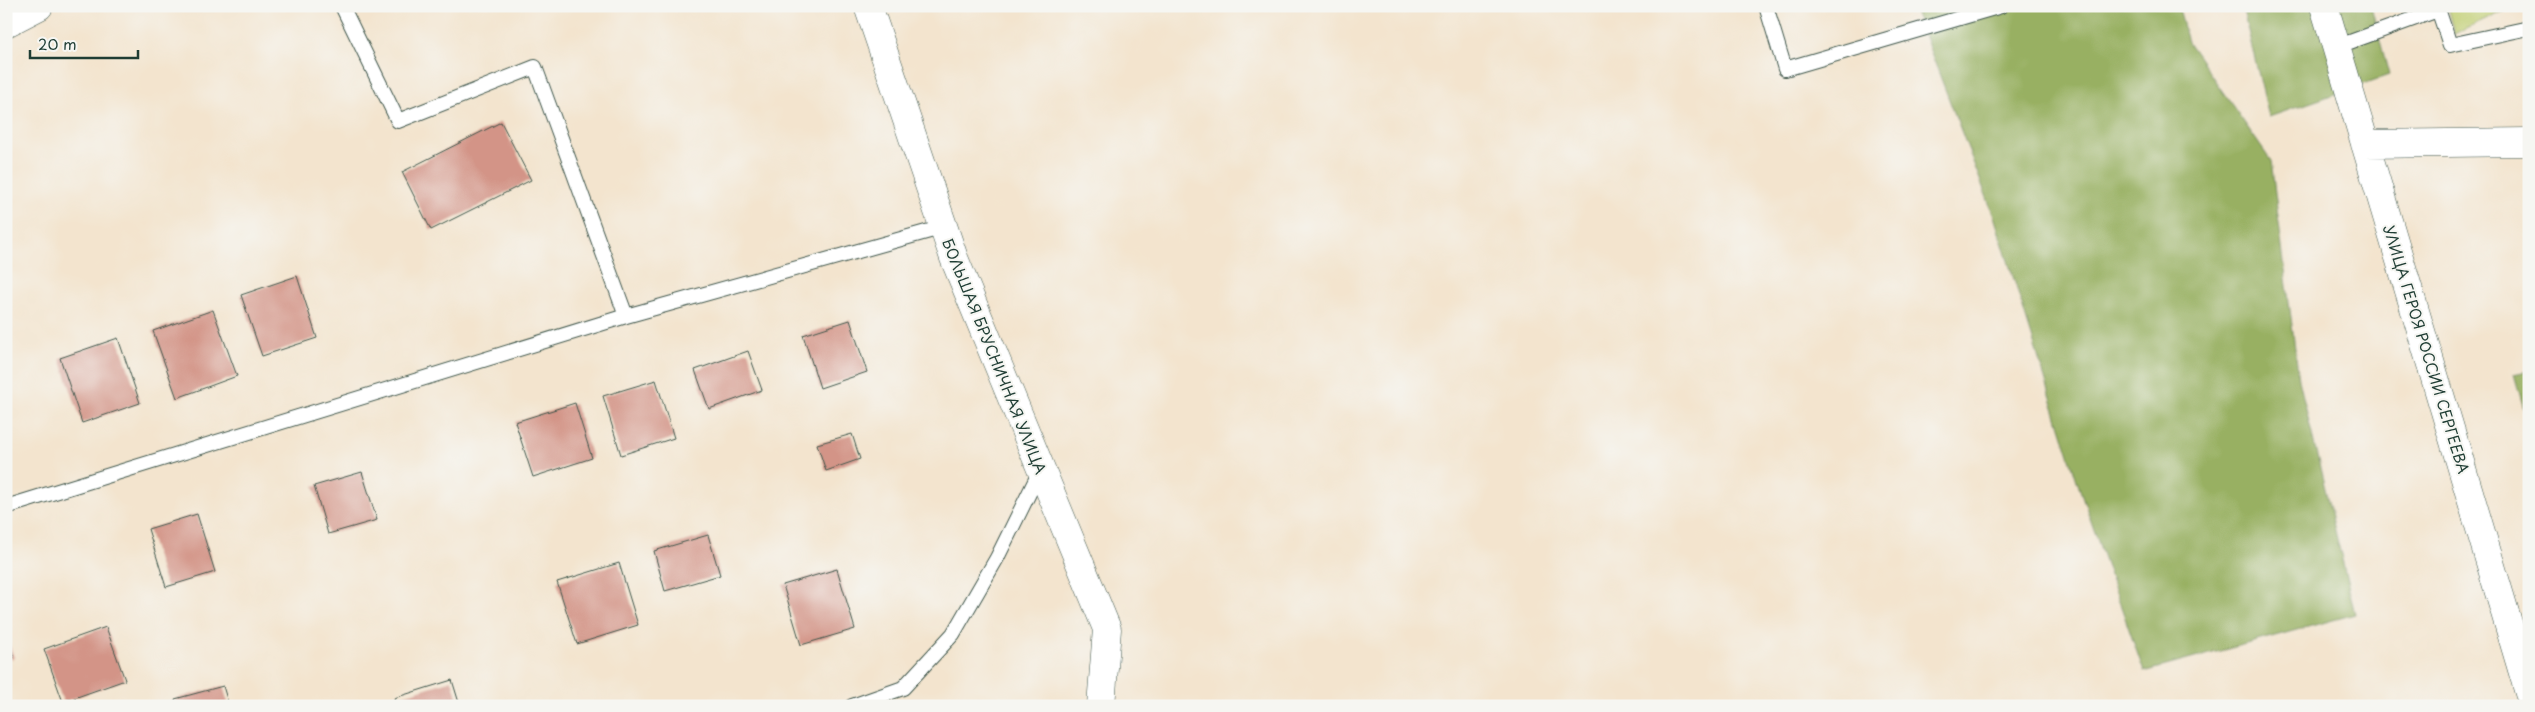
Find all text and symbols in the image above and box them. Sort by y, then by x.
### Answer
scale bar [30,28,138,60]
text: 20 m [38,32,77,55]
street label: УЛИЦА ГЕРОЯ РОССИИ СЕРГЕЕВА [2378,222,2476,476]
street label: БОЛЬШАЯ БРУСНИЧНАЯ УЛИЦА [937,235,1053,477]

